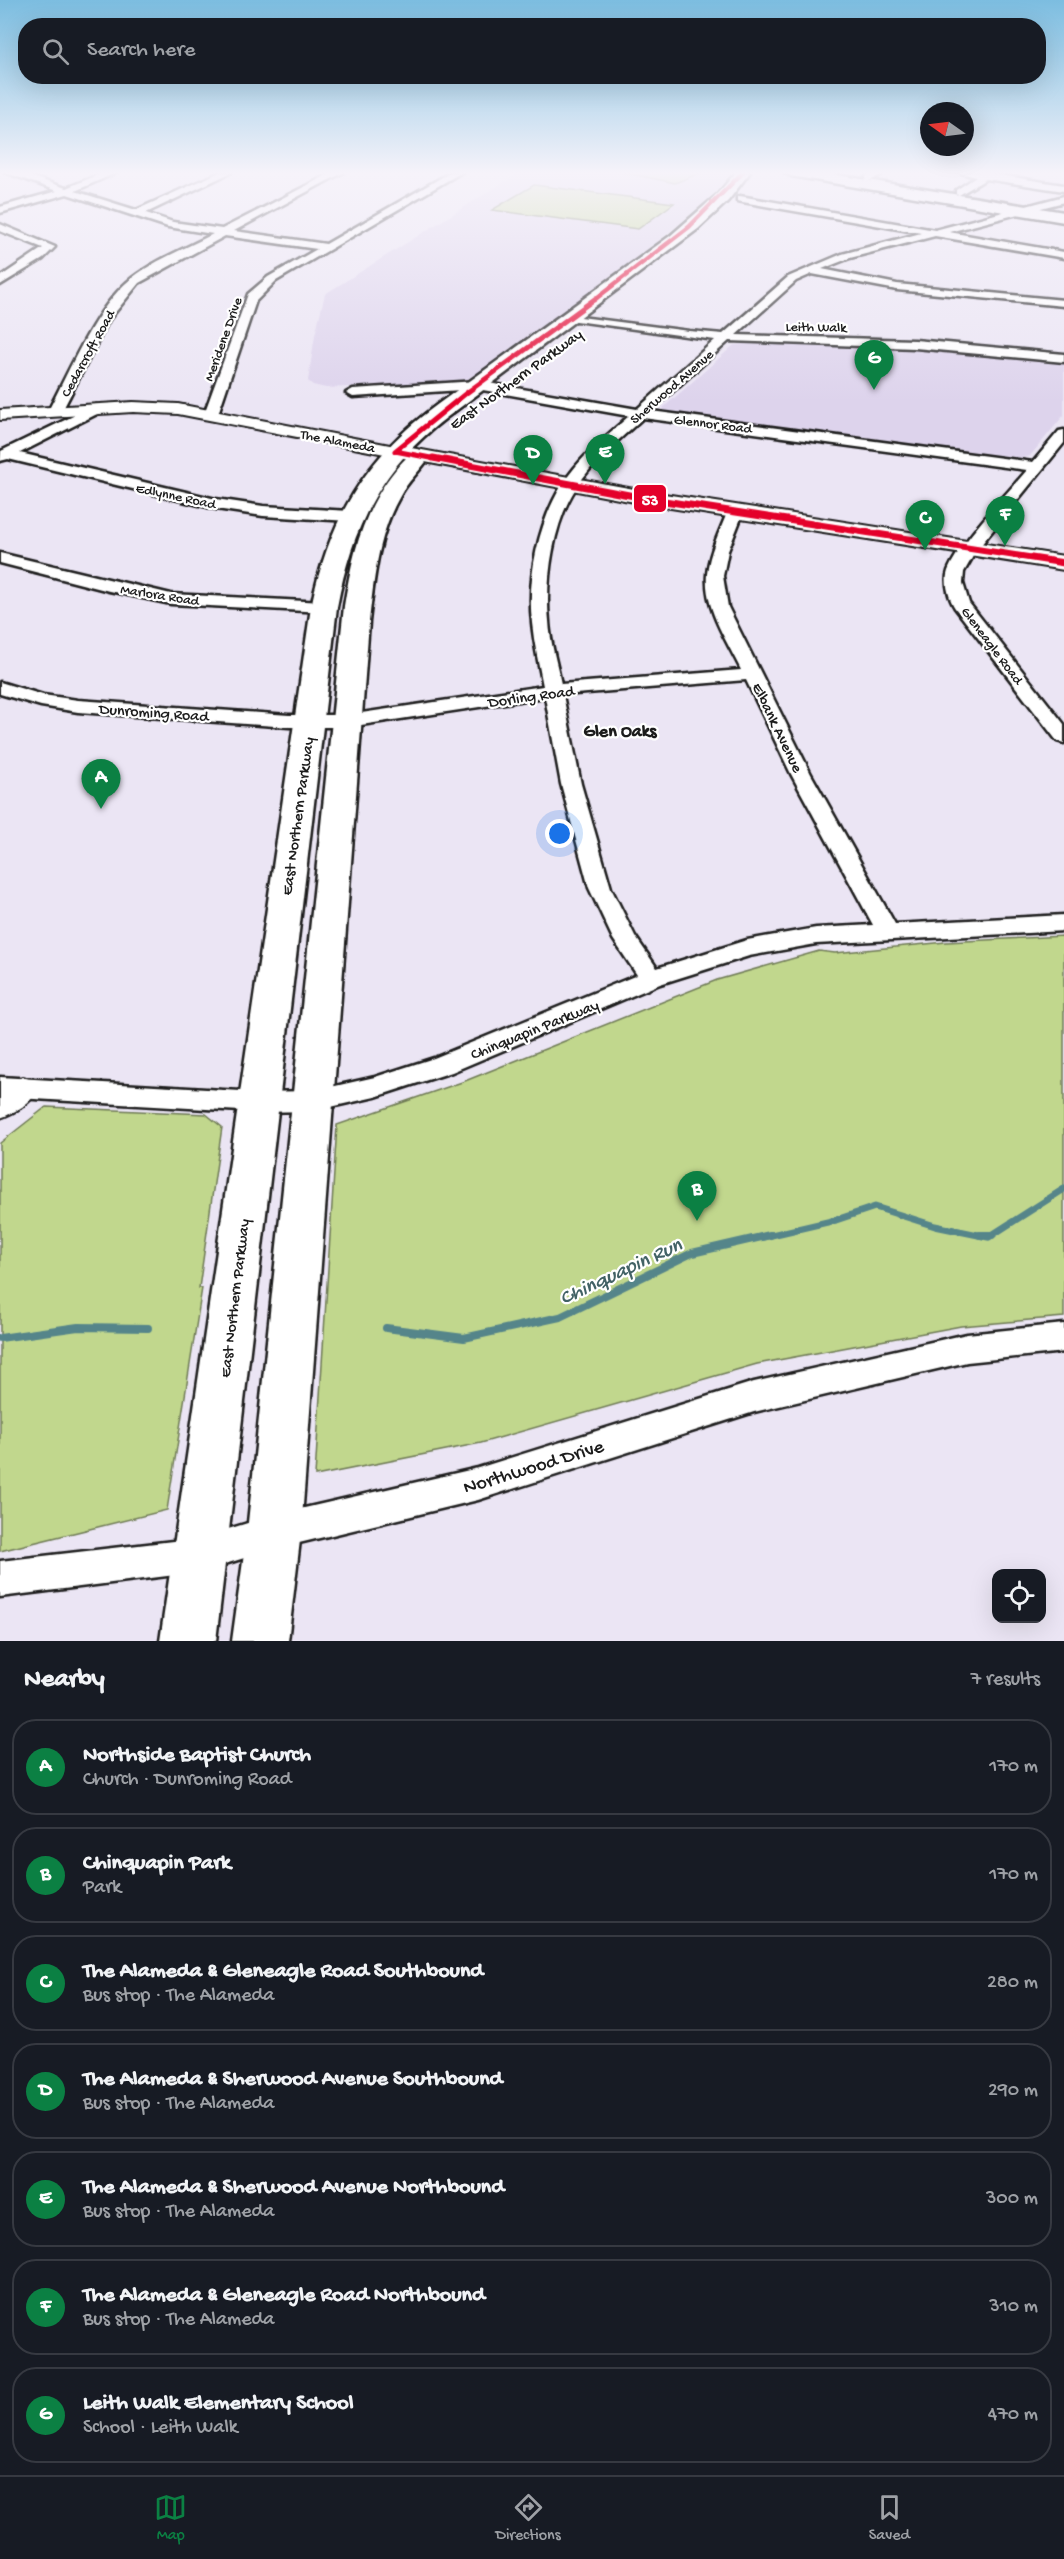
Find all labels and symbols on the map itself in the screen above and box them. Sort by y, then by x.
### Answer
north arrow [920,102,974,156]
street label: Meridene Drive [201,295,248,384]
street label: Cedarcroft Road [58,306,121,401]
street label: Leith Walk [785,319,848,338]
street label: East Northern Parkway [447,326,587,435]
pin: G [854,340,894,390]
street label: Sherwood Avenue [627,346,718,429]
street label: Glennor Road [673,412,754,439]
street label: The Alameda [298,427,378,458]
pin: E [586,434,624,484]
pin: D [514,436,552,485]
street label: Edlynne Road [134,481,219,515]
line badge: 53 [633,484,667,513]
text: 53 [642,493,658,512]
pin: F [986,496,1024,546]
pin: C [906,500,944,550]
street label: Marlora Road [119,582,202,611]
street label: Gleneagle Road [956,604,1027,690]
street label: Elbank Avenue [746,681,806,777]
street label: Dorling Road [486,683,577,714]
street label: Dunroming Road [97,701,211,728]
district label: Glen Oaks [584,722,658,743]
street label: East Northern Parkway [279,736,320,897]
pin: A [82,760,120,809]
your location [545,819,574,848]
street label: Chinquapin Parkway [468,997,602,1066]
pin: B [678,1172,716,1221]
street label: East Northern Parkway [217,1218,256,1379]
water label: Chinquapin Run [556,1234,687,1312]
street label: Northwood Drive [461,1436,608,1501]

